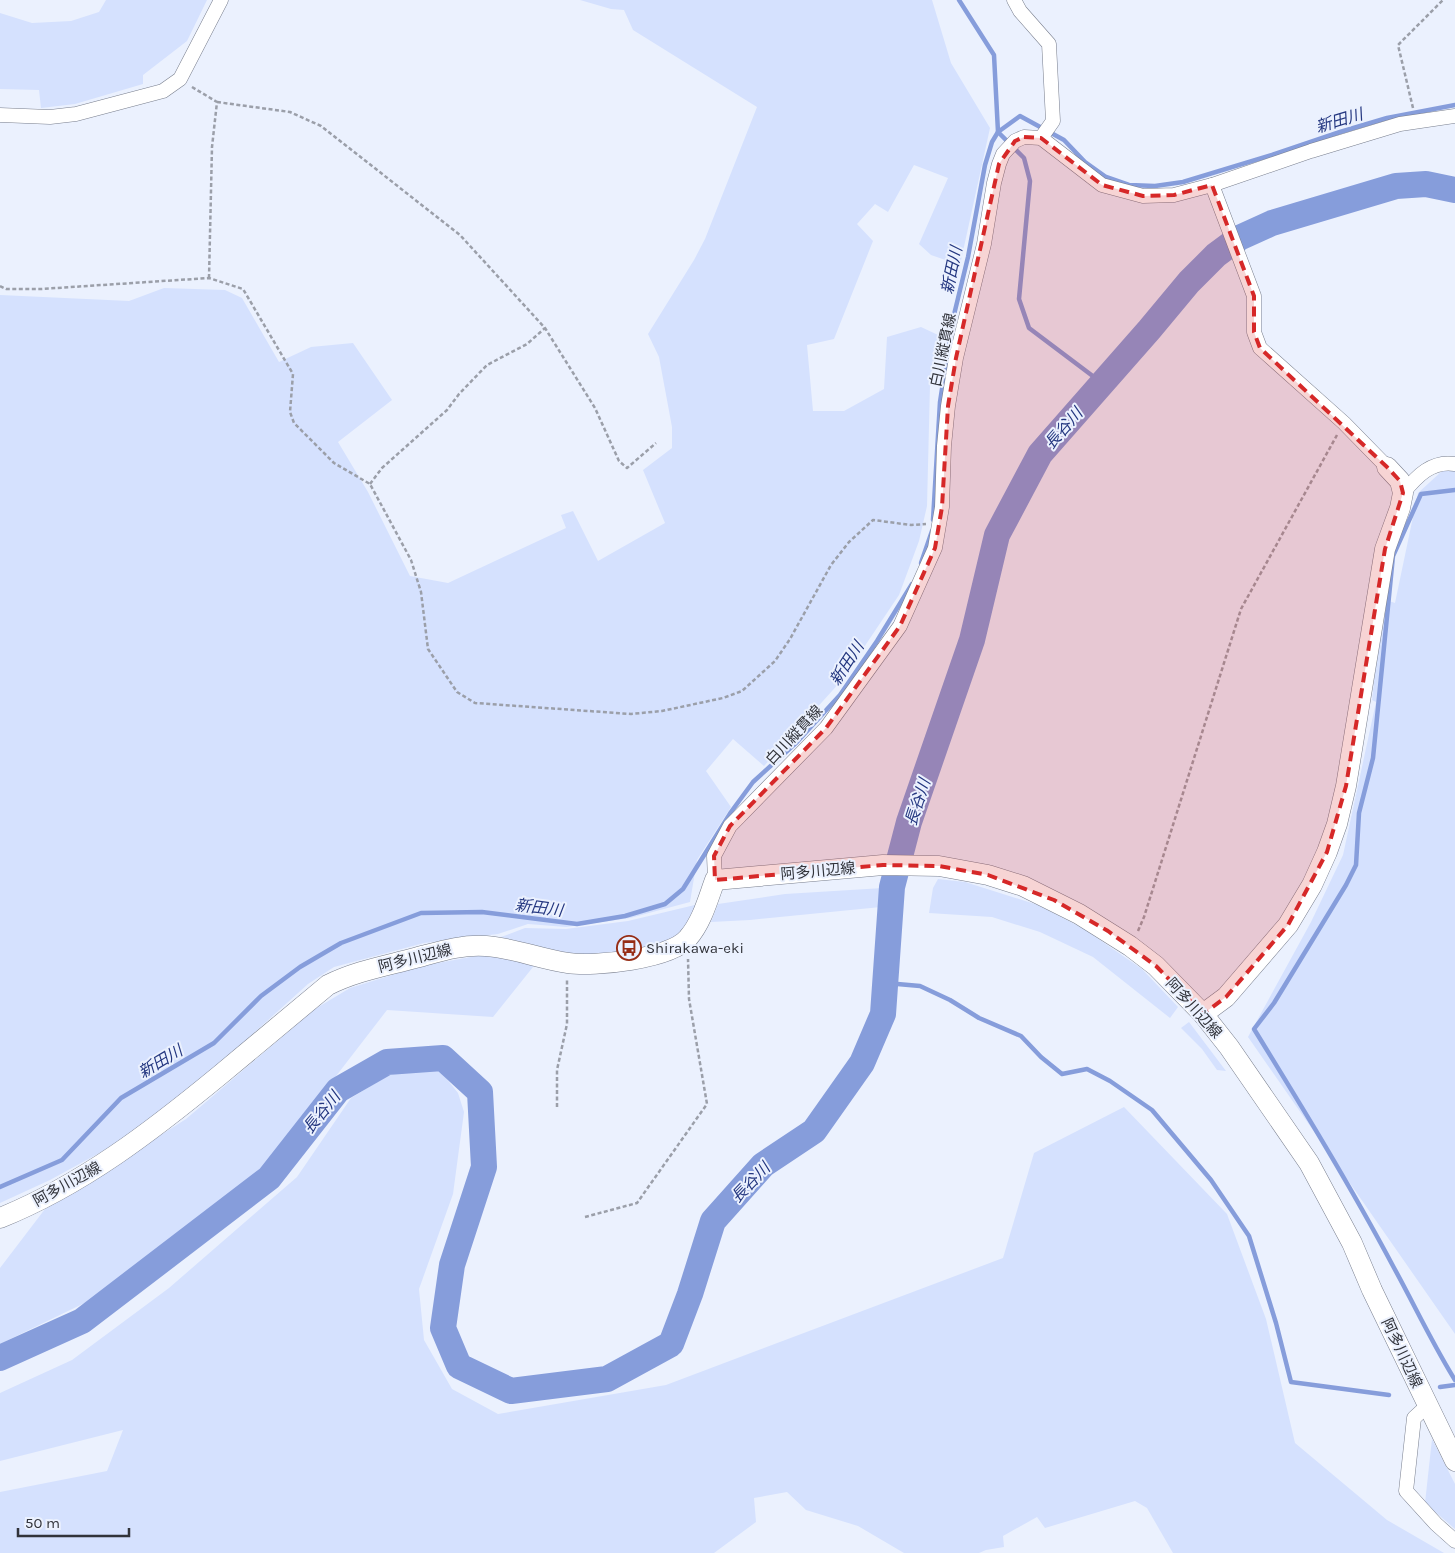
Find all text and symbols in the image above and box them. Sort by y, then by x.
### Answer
water label: 新田川 [1313,104,1367,137]
water label: 新田川 [937,243,966,296]
street label: 白川縦貫線 [926,311,960,389]
water label: 長谷川 [1040,402,1088,453]
water label: 新田川 [825,636,869,689]
street label: 白川縦貫線 [762,701,826,769]
water label: 長谷川 [901,774,935,828]
street label: 阿多川辺線 [780,859,856,883]
water label: 新田川 [514,895,566,920]
bus stop icon: Shirakawa-eki [616,935,642,961]
place label: Shirakawa-eki [646,939,744,957]
street label: 阿多川辺線 [376,940,454,976]
street label: 阿多川辺線 [1162,974,1226,1042]
water label: 新田川 [135,1040,187,1082]
water label: 長谷川 [299,1086,345,1137]
water label: 長谷川 [727,1157,775,1206]
street label: 阿多川辺線 [30,1158,104,1210]
street label: 阿多川辺線 [1378,1315,1426,1391]
scale bar [18,1506,129,1538]
text: 50 m [25,1514,60,1532]

